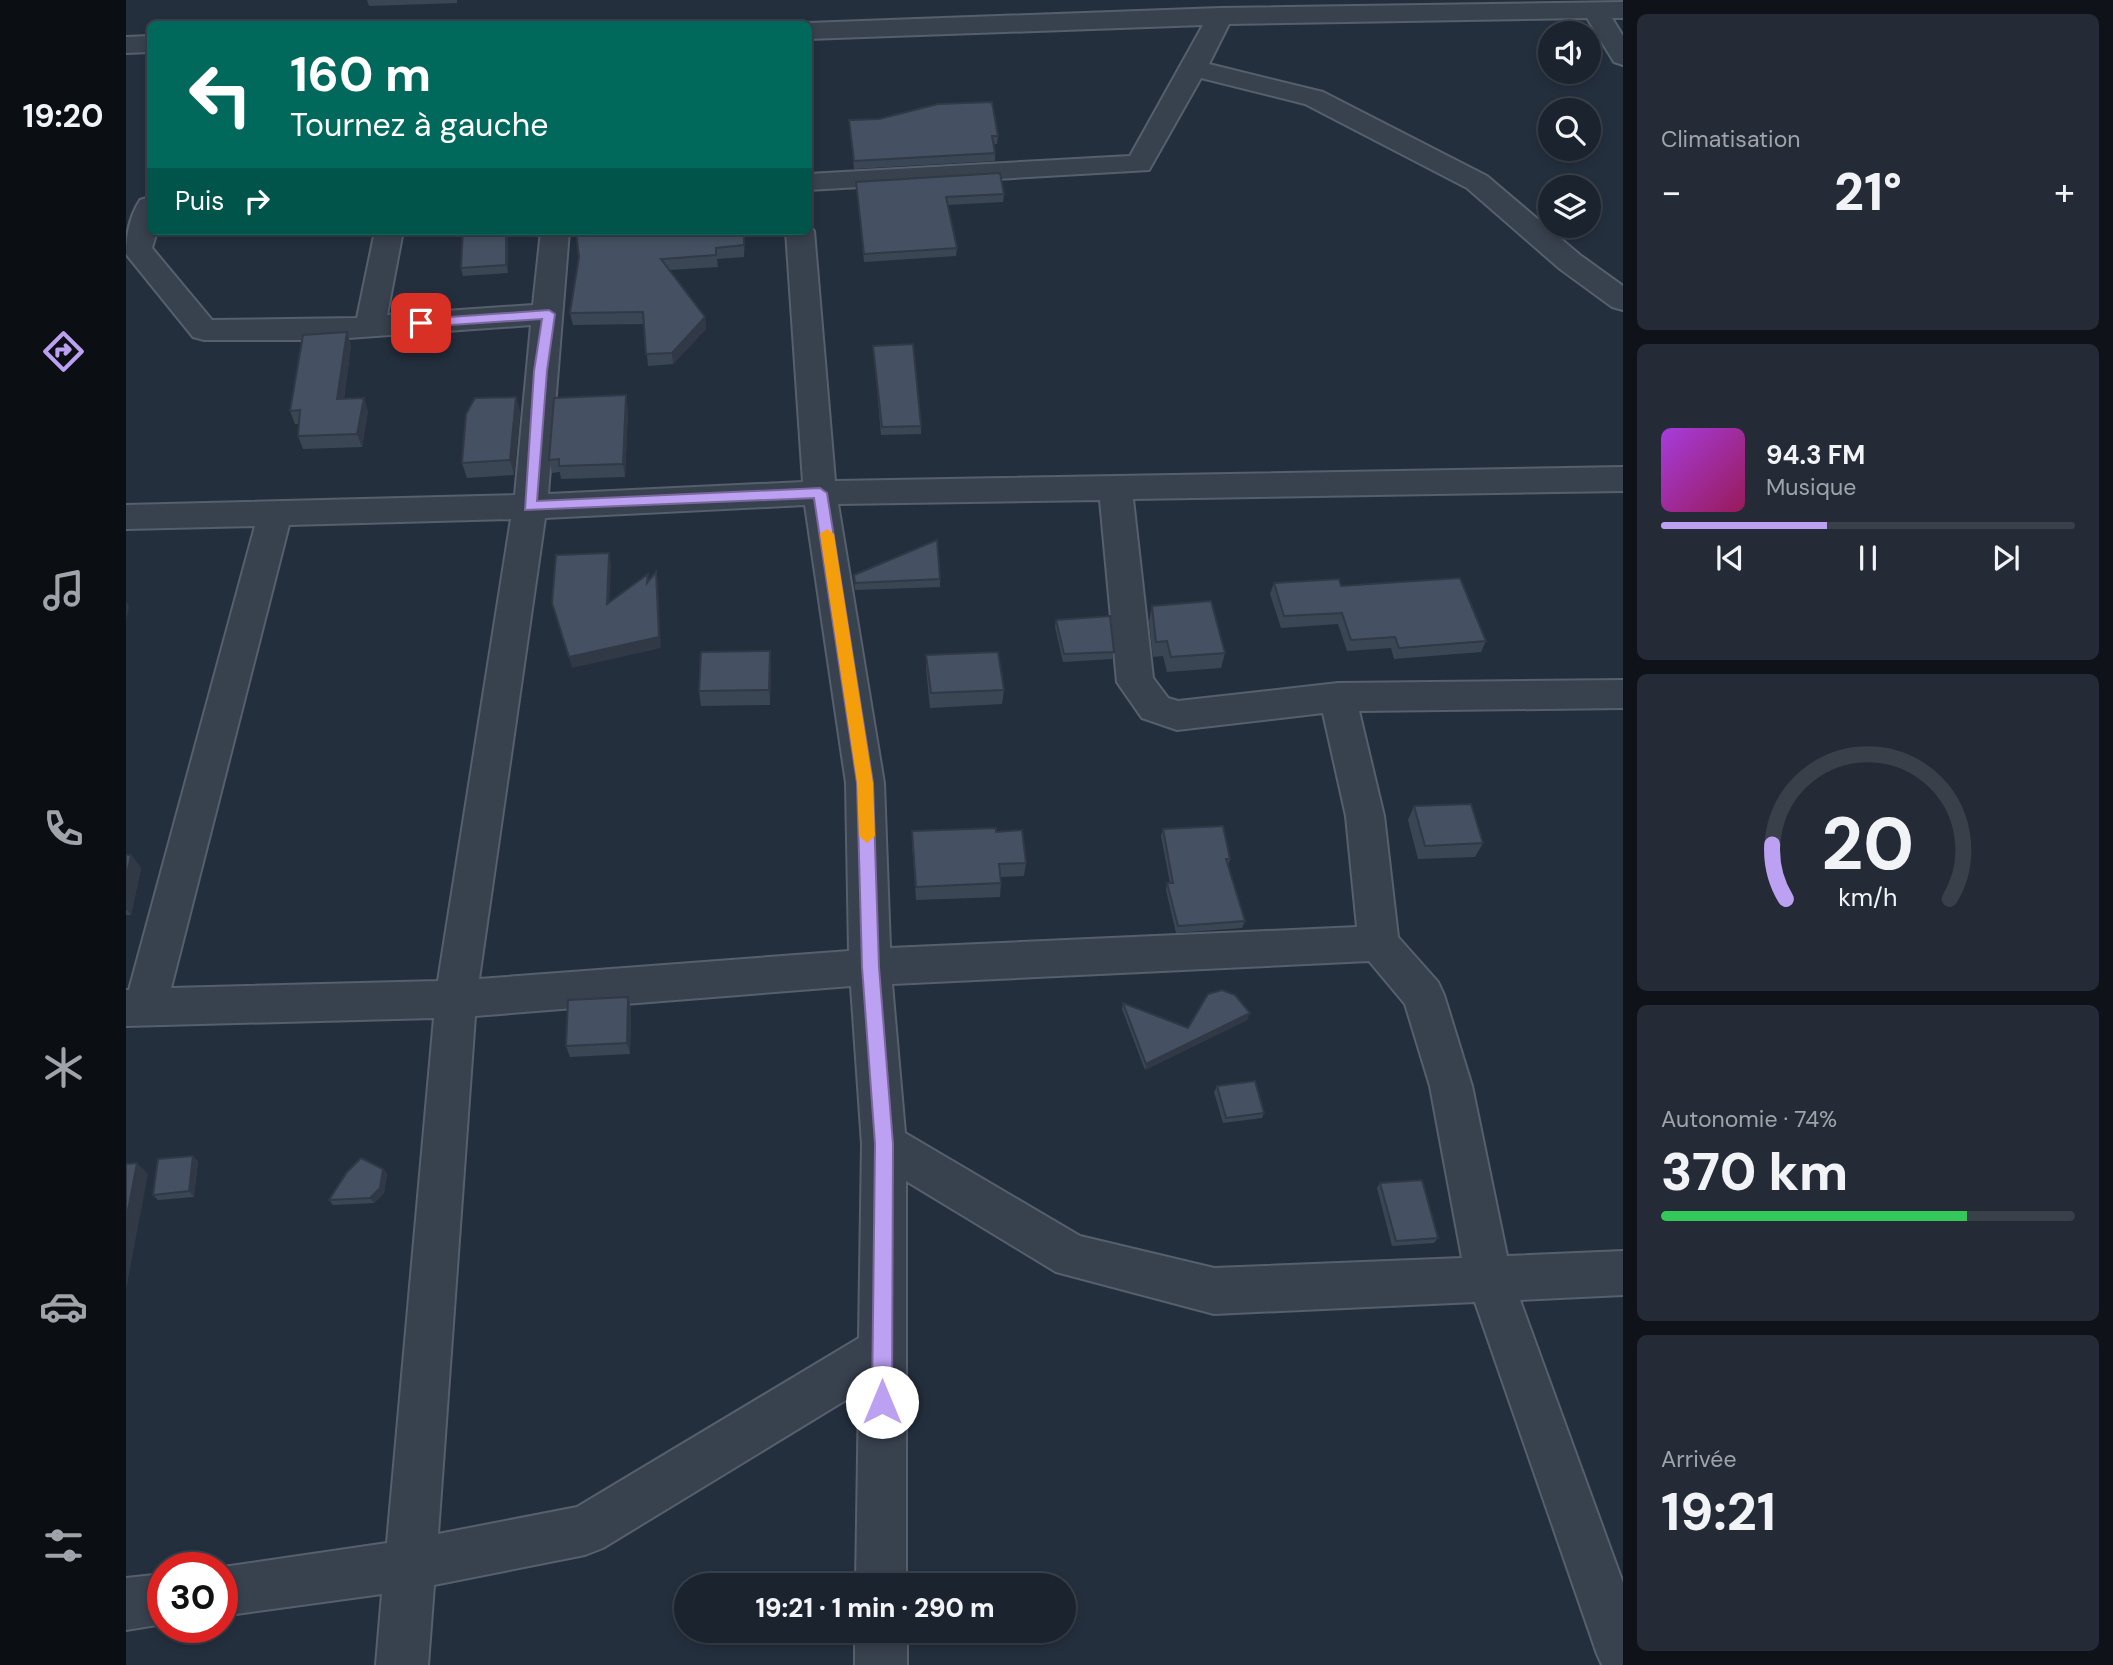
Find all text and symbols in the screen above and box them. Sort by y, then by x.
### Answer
map controls [1538,21,1601,238]
button: sound [1538,21,1601,84]
text: 160 m [290,42,431,106]
icon: left [175,49,266,140]
text: 19:20 [23,95,103,137]
button: search [1538,98,1601,161]
text: Tournez à gauche [290,104,548,146]
text: Climatisation [1661,124,1800,154]
text: 21° [1834,158,1902,226]
text: − [1661,167,1682,217]
text: + [2054,167,2075,217]
button: layers [1538,175,1601,238]
icon: right [238,182,276,220]
text: Puis [175,184,224,218]
pin [391,293,451,353]
icon: arrive [402,304,440,342]
icon: directions [39,327,88,376]
text: 94.3 FM [1766,438,1865,472]
text: Musique [1766,472,1856,502]
icon: previous [1711,539,1749,577]
icon: pause [1849,539,1887,577]
icon: next [1987,539,2025,577]
icon: music [39,566,88,615]
text: 20 [1822,797,1914,892]
icon: phone [39,804,88,853]
text: km/h [1838,880,1898,913]
icon: climate [39,1043,88,1092]
text: Autonomie · 74% [1661,1104,1837,1134]
text: 370 km [1661,1138,1848,1206]
icon: car [39,1282,88,1331]
position arrow [845,1365,919,1439]
text: Arrivée [1661,1444,1737,1474]
text: 19:21 [1661,1478,1776,1546]
icon: filters [39,1521,88,1570]
speed limit sign: 30 [147,1552,238,1643]
text: 19:21 · 1 min · 290 m [755,1591,995,1625]

